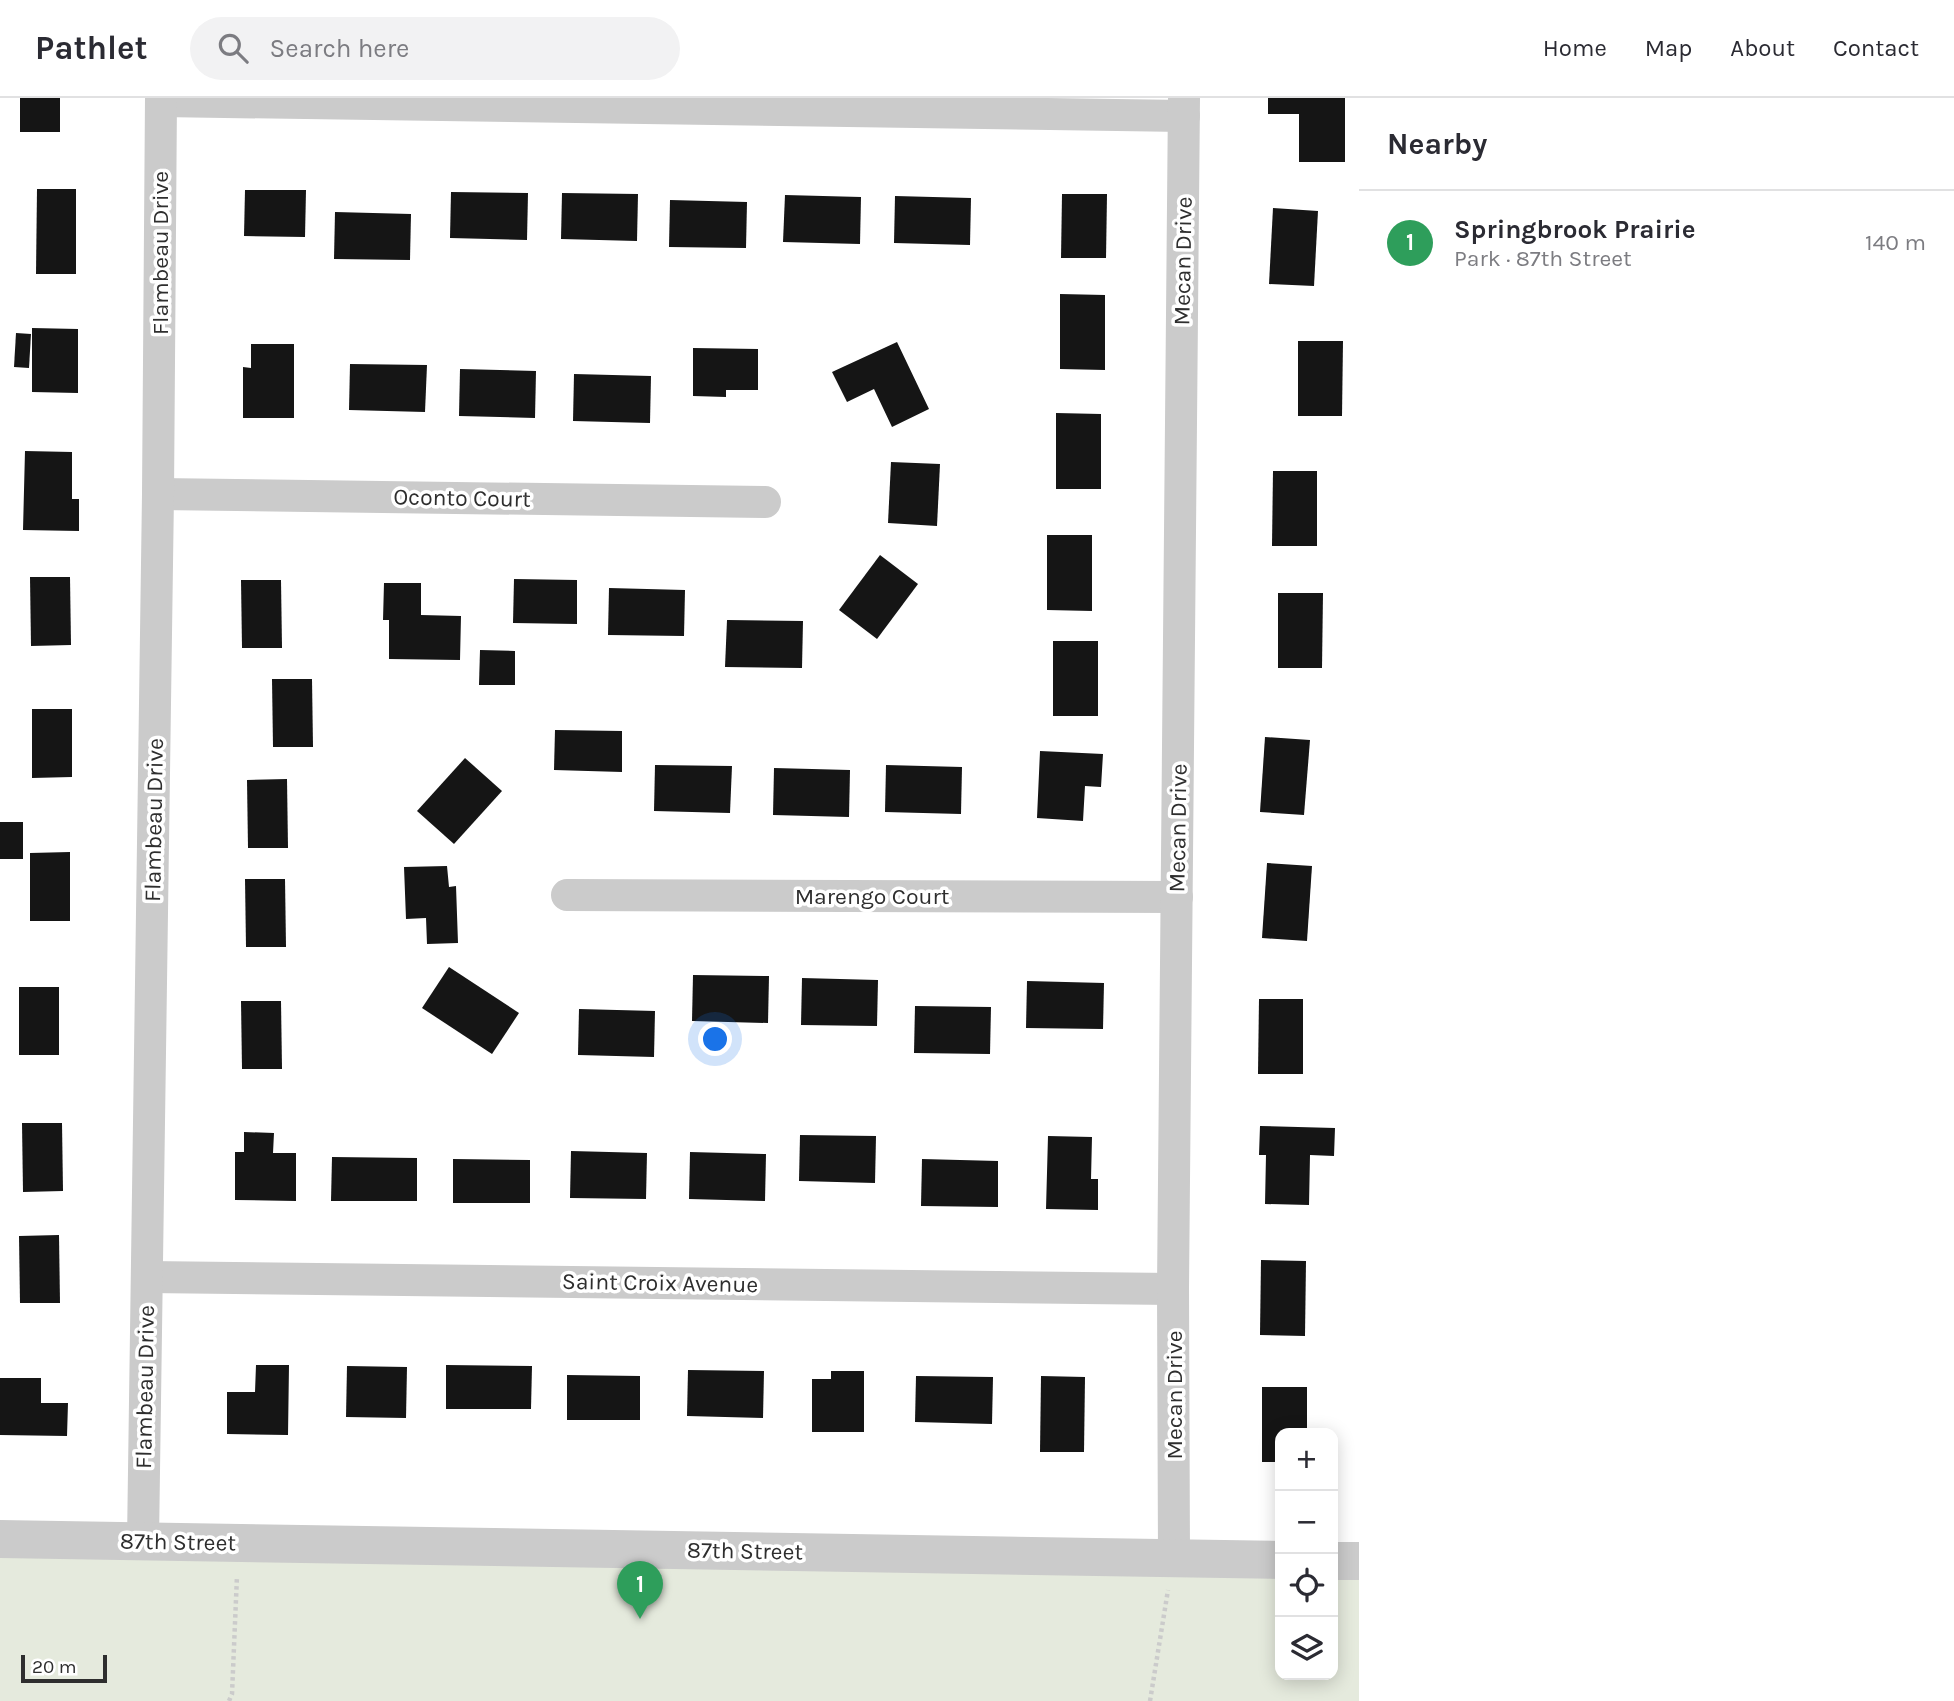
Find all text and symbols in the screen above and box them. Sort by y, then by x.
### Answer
search box [190,17,680,80]
text: Pathlet [35,29,148,67]
icon: search [214,29,252,67]
text: Search here [270,33,409,64]
text: Home [1543,34,1607,62]
text: Map [1645,34,1692,62]
text: About [1730,34,1795,62]
text: Contact [1833,34,1919,62]
text: Nearby [1387,126,1487,162]
street label: Flambeau Drive [147,171,174,335]
street label: Mecan Drive [1168,196,1198,326]
text: Springbrook Prairie [1454,214,1696,245]
text: 1 [1406,229,1414,256]
text: 140 m [1865,229,1926,256]
text: Park · 87th Street [1454,245,1632,272]
street label: Oconto Court [393,483,531,513]
street label: Flambeau Drive [139,738,169,902]
street label: Mecan Drive [1163,763,1193,893]
street label: Marengo Court [795,883,950,910]
your location [698,1022,732,1056]
street label: Saint Croix Avenue [562,1268,758,1298]
street label: Flambeau Drive [130,1305,160,1469]
street label: Mecan Drive [1161,1331,1188,1459]
map controls [1275,1428,1338,1680]
button: + [1275,1428,1338,1491]
button: − [1275,1491,1338,1554]
street label: 87th Street [120,1527,237,1557]
street label: 87th Street [687,1536,804,1566]
button: locate [1275,1554,1338,1617]
pin: 1 [617,1561,663,1619]
button: layers [1275,1617,1338,1680]
scale bar [21,1652,107,1684]
text: 20 m [32,1656,77,1678]

